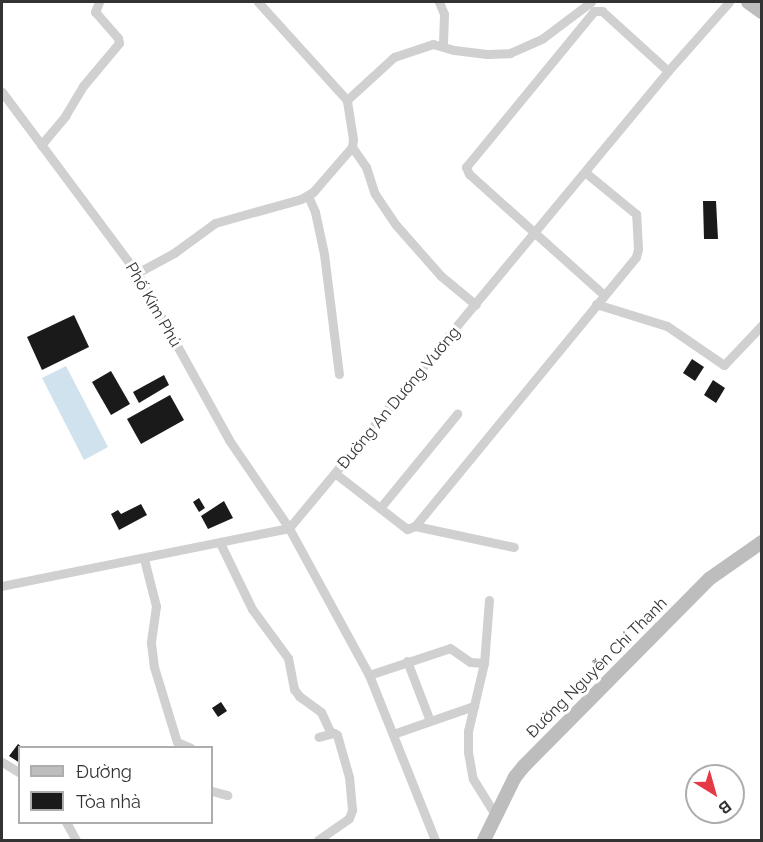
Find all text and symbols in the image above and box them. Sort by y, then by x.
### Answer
street label: Phố Kim Phú [121,259,185,351]
street label: Đường An Dương Vương [333,323,465,473]
street label: Đường Nguyễn Chí Thanh [523,594,671,742]
legend [18,746,213,824]
text: Đường [76,761,132,782]
north arrow [685,764,745,824]
text: Tòa nhà [76,791,141,812]
text: B [715,796,735,818]

